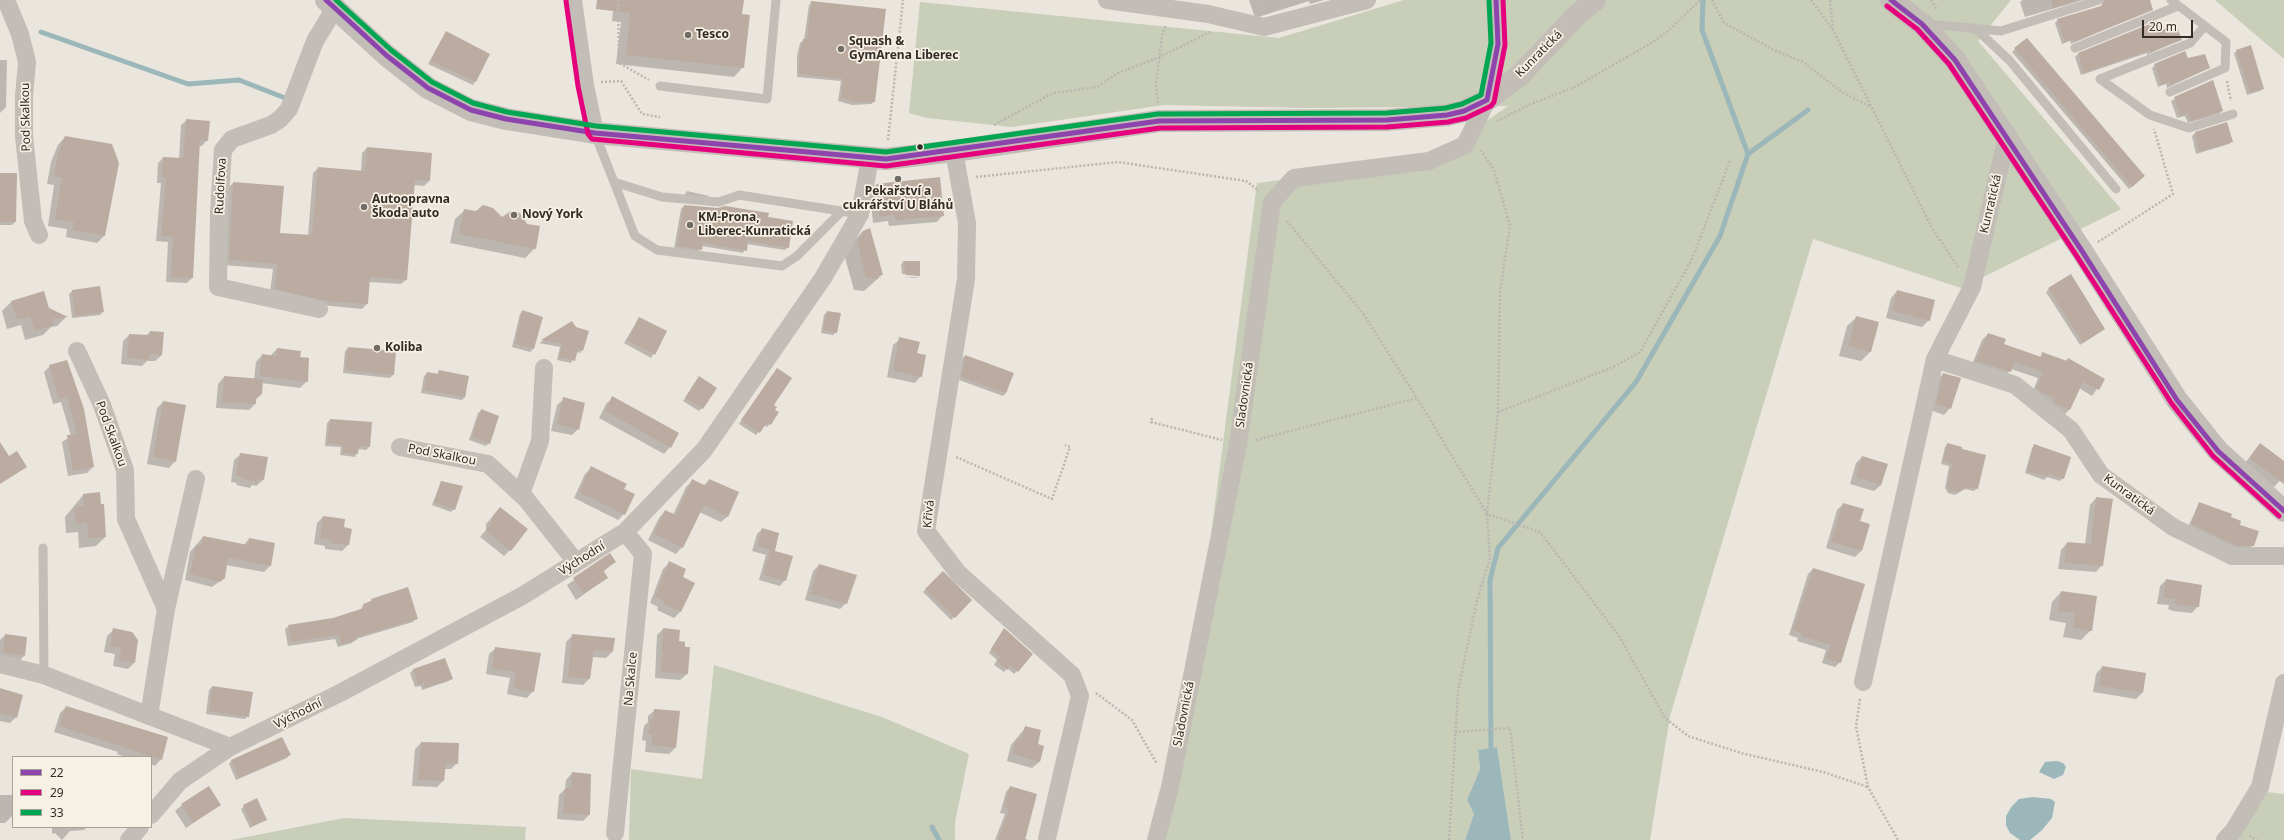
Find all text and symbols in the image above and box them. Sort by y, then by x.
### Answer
scale bar [2144,12,2195,38]
text: 20 m [2149,18,2177,35]
place label: Tesco [696,28,729,42]
street label: Kunratická [1513,28,1565,80]
marker: Tesco [683,30,693,40]
place label: Squash & GymArena Liberec [849,35,958,63]
marker: Squash & GymArena Liberec [836,44,846,54]
street label: Pod Skalkou [18,82,34,152]
unlabelled marker [915,142,925,152]
street label: Rudolfova [212,157,230,215]
street label: Kunratická [1977,173,2005,235]
marker: Pekařství a cukrářství U Bláhů [893,174,903,184]
place label: Pekařství a cukrářství U Bláhů [843,185,953,213]
place label: Autoopravna Škoda auto [372,193,450,221]
marker: Autoopravna Škoda auto [359,202,369,212]
place label: Nový York [522,208,583,222]
marker: Nový York [509,210,519,220]
place label: KM-Prona, Liberec-Kunratická [698,211,811,239]
marker: KM-Prona, Liberec-Kunratická [685,220,695,230]
place label: Koliba [385,341,422,355]
marker: Koliba [372,343,382,353]
street label: Sladovnická [1233,361,1257,429]
street label: Pod Skalkou [92,399,130,469]
street label: Pod Skalkou [407,441,477,469]
street label: Kunratická [2100,472,2158,518]
street label: Křivá [920,499,938,529]
street label: Východní [556,539,608,579]
street label: Na Skalce [621,651,641,707]
street label: Sladovnická [1171,680,1197,748]
street label: Východní [272,696,324,732]
legend [12,756,152,828]
text: 22 [50,764,64,781]
text: 29 [50,784,64,801]
text: 33 [50,804,64,821]

